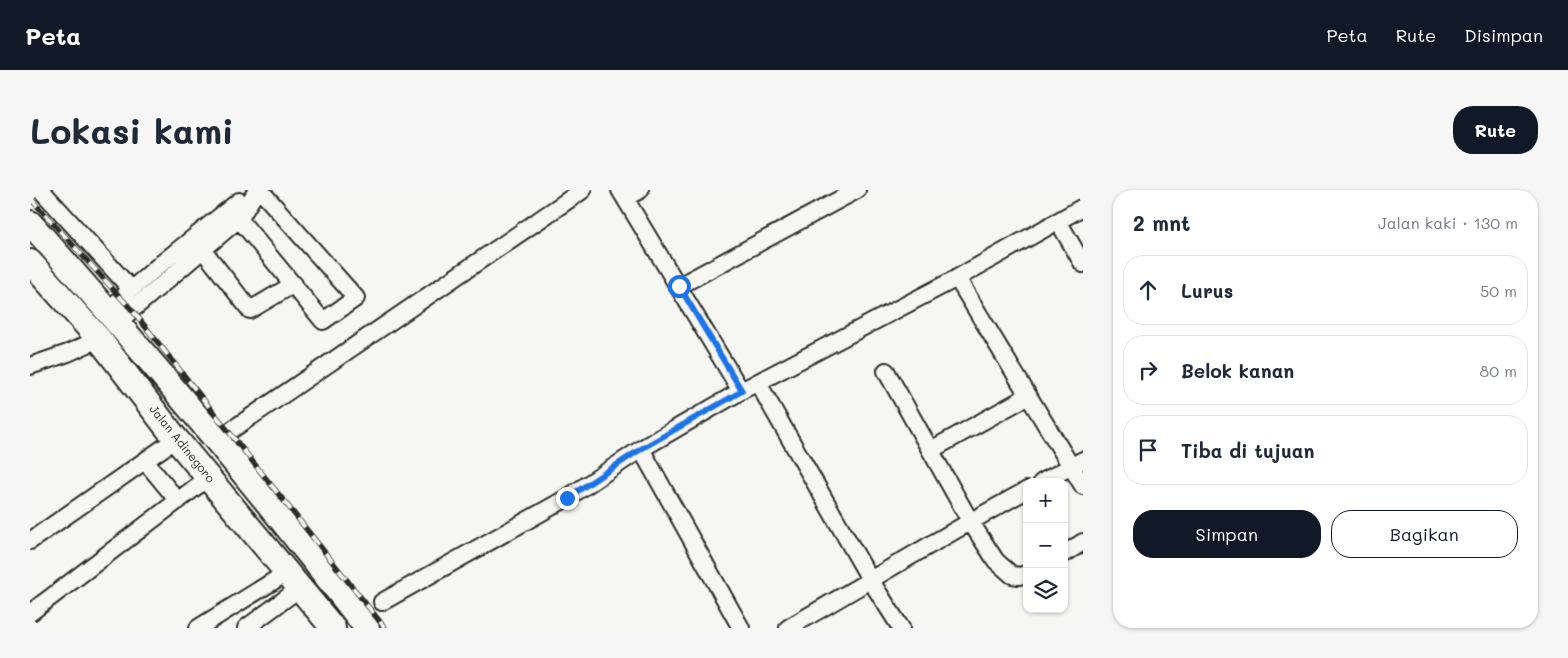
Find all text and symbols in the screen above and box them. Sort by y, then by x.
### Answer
text: Peta [25,20,81,51]
text: Peta [1326,23,1368,47]
text: Rute [1396,23,1436,47]
text: Disimpan [1464,23,1543,47]
button: Rute [1453,106,1538,154]
text: Lokasi kami [30,107,234,153]
text: 2 mnt [1133,209,1190,236]
text: Jalan kaki · 130 m [1378,212,1518,233]
route start [668,275,691,298]
icon: ahead [1134,276,1162,304]
text: Lurus [1181,278,1233,303]
text: 50 m [1480,280,1517,301]
icon: right [1134,356,1162,384]
text: Belok kanan [1181,358,1294,383]
text: 80 m [1480,360,1517,381]
street label: Jalan Adinegoro [146,401,219,486]
icon: arrive [1134,436,1162,464]
text: Tiba di tujuan [1181,438,1314,463]
map controls [1023,478,1068,613]
button: + [1023,478,1068,523]
route end [556,487,579,510]
button: Simpan [1133,510,1321,558]
button: Bagikan [1331,510,1518,558]
button: − [1023,523,1068,568]
button: layers [1023,568,1068,613]

